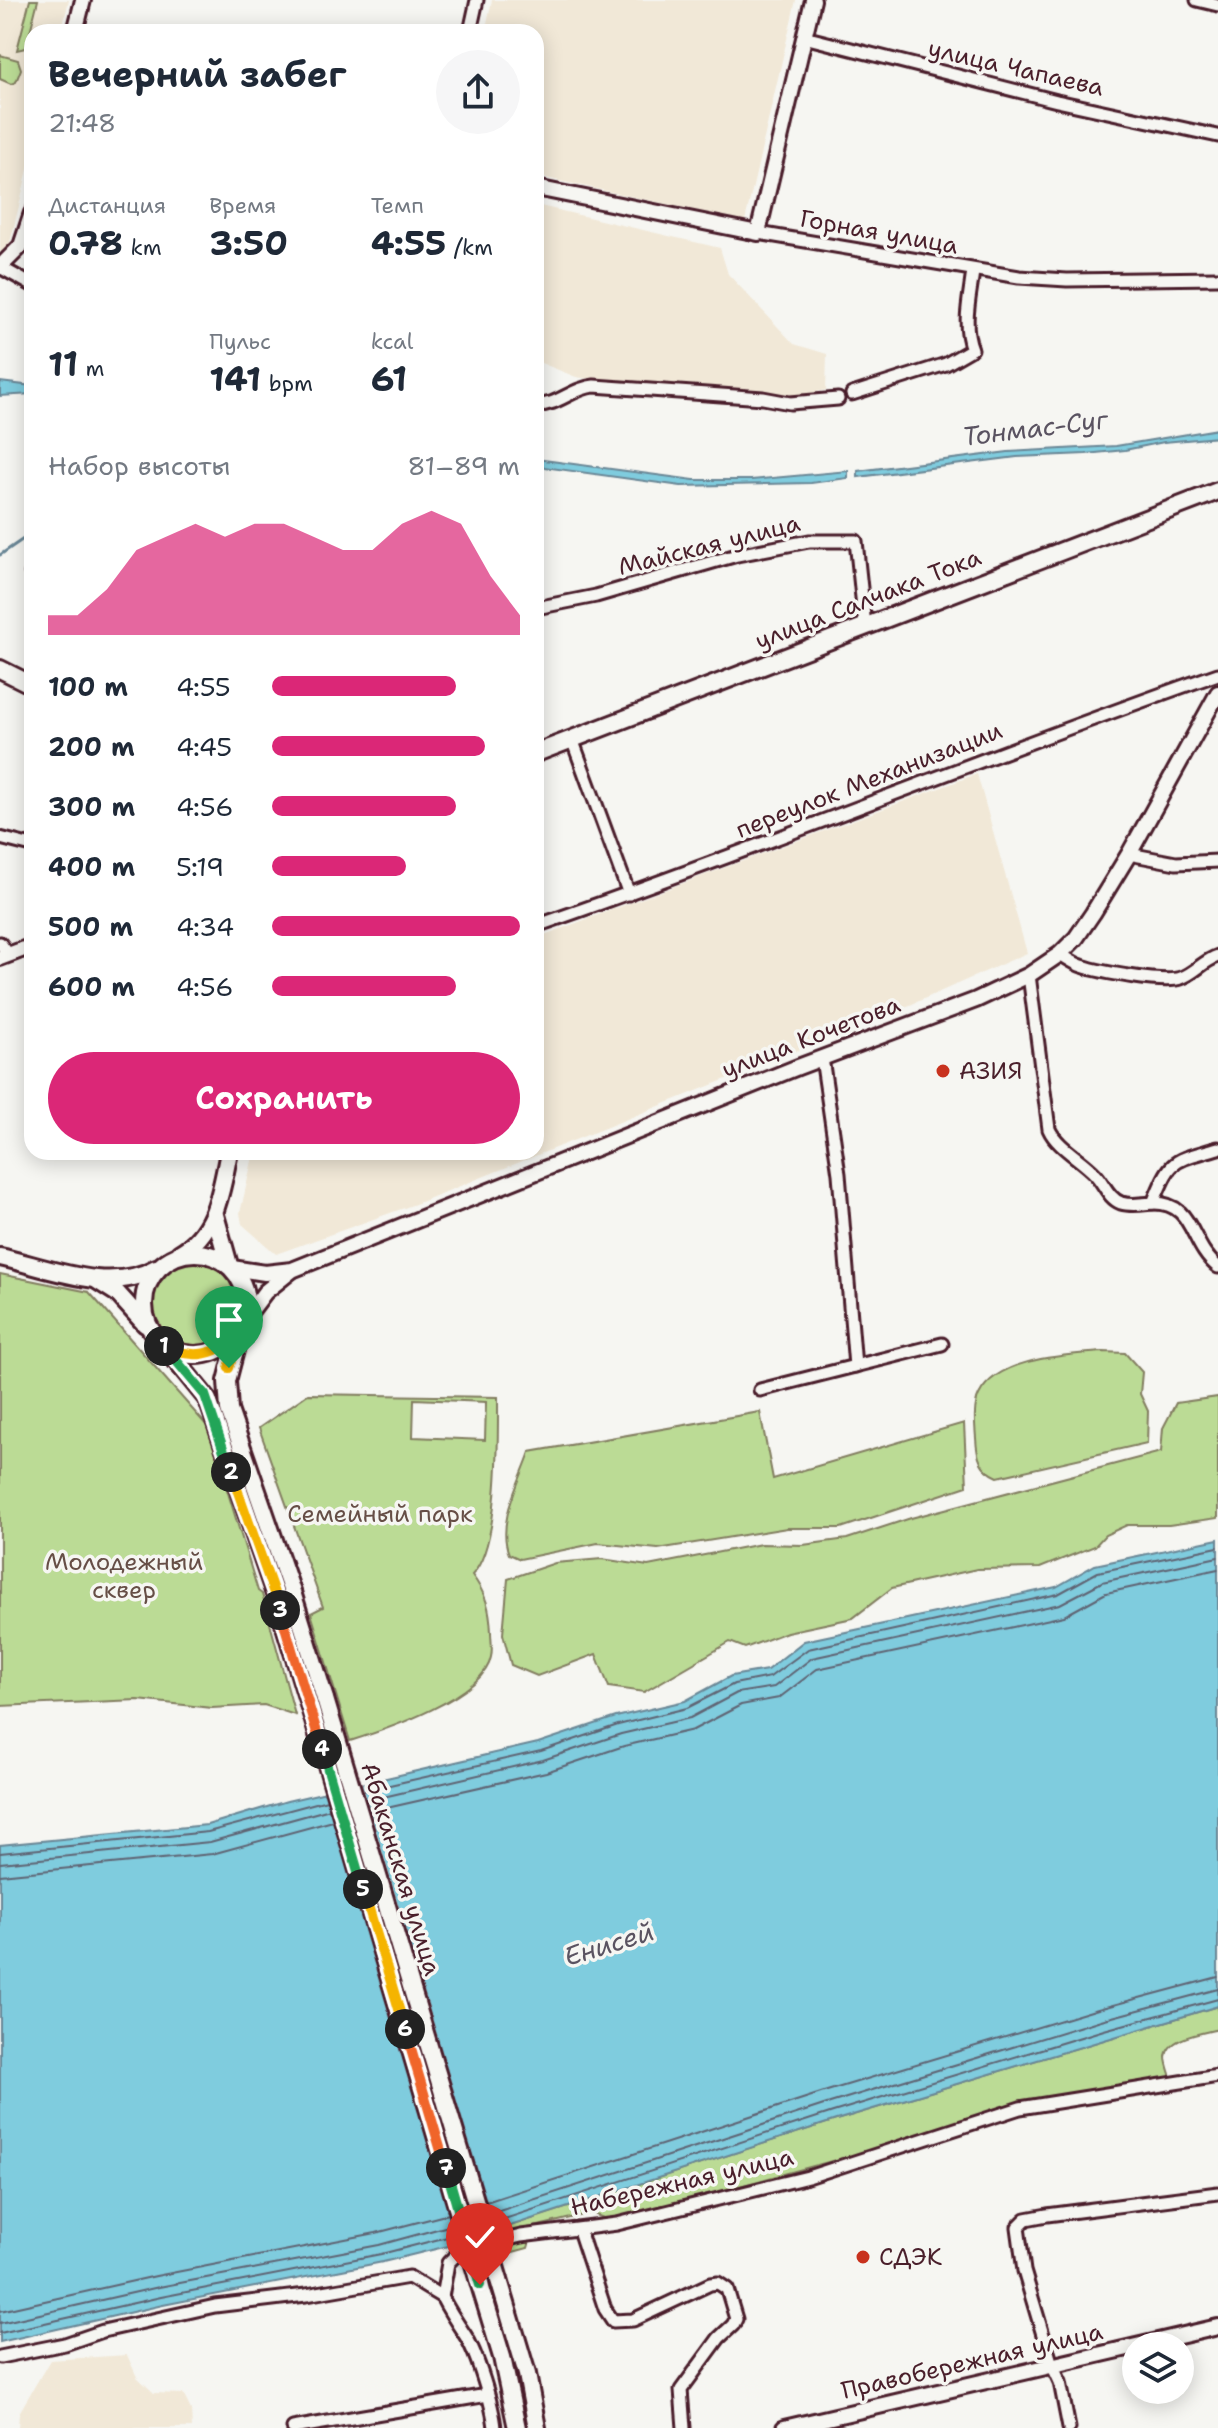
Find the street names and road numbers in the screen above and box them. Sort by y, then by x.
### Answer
street label: улица Чапаева [925,32,1107,104]
street label: Горная улица [797,202,961,262]
street label: Майская улица [615,507,803,583]
street label: улица Салчака Тока [750,541,986,657]
street label: переулок Механизации [731,714,1007,846]
street label: улица Кочетова [717,988,905,1086]
street label: Абаканская улица [353,1759,449,1979]
street label: Набережная улица [567,2141,797,2223]
street label: Правобережная улица [838,2315,1106,2407]

